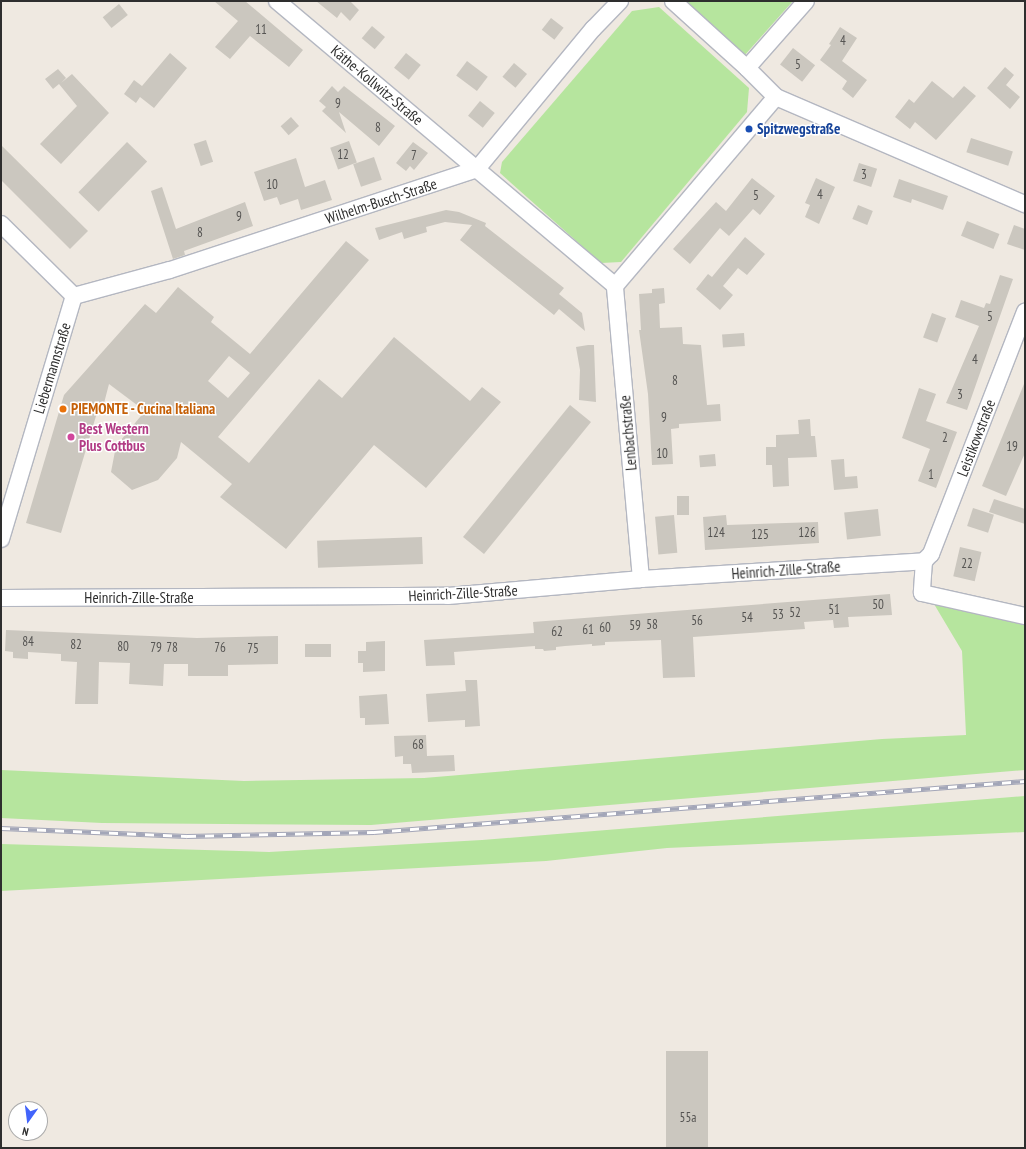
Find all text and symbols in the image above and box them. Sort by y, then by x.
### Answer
house number: 11 [255,22,267,38]
house number: 4 [840,33,846,49]
street label: Käthe-Kollwitz-Straße [327,41,427,129]
house number: 5 [795,57,801,73]
house number: 9 [335,96,341,112]
house number: 8 [375,120,381,136]
place label: Spitzwegstraße [757,120,840,138]
marker: Spitzwegstraße [744,124,754,134]
house number: 12 [337,147,349,163]
house number: 7 [411,148,417,164]
house number: 3 [861,167,867,183]
street label: Wilhelm-Busch-Straße [323,174,439,228]
house number: 10 [266,177,278,193]
house number: 4 [817,187,823,203]
house number: 5 [753,188,759,204]
house number: 9 [236,209,242,225]
house number: 8 [197,225,203,241]
house number: 5 [987,309,993,325]
street label: Liebermannstraße [30,320,74,416]
house number: 4 [972,352,978,368]
house number: 8 [672,373,678,389]
house number: 3 [957,387,963,403]
street label: Lenbachstraße [616,395,640,471]
street label: Leistikowstraße [953,397,999,479]
place label: PIEMONTE - Cucina Italiana [71,400,217,418]
marker: PIEMONTE - Cucina Italiana [58,404,68,414]
house number: 9 [661,410,667,426]
place label: Best Western Plus Cottbus [79,419,149,454]
house number: 2 [942,430,948,446]
marker: Best Western Plus Cottbus [66,432,76,442]
house number: 19 [1006,439,1018,455]
house number: 10 [656,446,668,462]
house number: 1 [928,467,934,483]
house number: 124 [707,525,725,541]
house number: 126 [798,525,816,541]
house number: 125 [751,527,769,543]
house number: 22 [961,556,973,572]
street label: Heinrich-Zille-Straße [731,557,841,583]
street label: Heinrich-Zille-Straße [408,581,518,605]
street label: Heinrich-Zille-Straße [84,589,194,607]
house number: 50 [872,597,884,613]
house number: 51 [828,602,840,618]
house number: 52 [789,605,801,621]
house number: 53 [772,607,784,623]
house number: 54 [741,610,753,626]
house number: 56 [691,613,703,629]
house number: 58 [646,617,658,633]
house number: 59 [629,618,641,634]
house number: 60 [599,620,611,636]
house number: 61 [582,622,594,638]
house number: 62 [551,624,563,640]
house number: 84 [22,634,34,650]
house number: 82 [70,637,82,653]
house number: 80 [117,639,129,655]
house number: 79 [150,640,162,656]
house number: 78 [166,640,178,656]
house number: 76 [214,640,226,656]
house number: 75 [247,641,259,657]
house number: 68 [412,737,424,753]
north arrow [8,1101,48,1141]
house number: 55a [680,1110,696,1126]
text: N [21,1124,30,1139]

